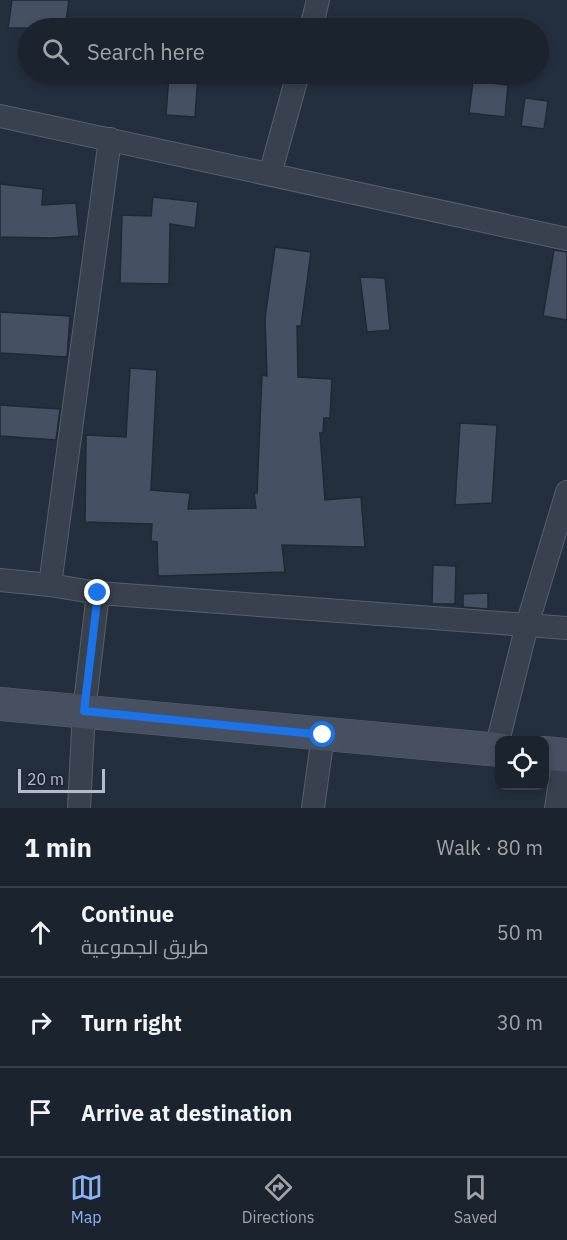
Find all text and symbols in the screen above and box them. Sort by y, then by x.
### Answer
search box [18,18,549,84]
icon: search [39,35,72,68]
text: Search here [87,37,205,66]
route end [84,579,110,605]
route start [309,721,335,747]
map controls [495,736,549,790]
button: locate [495,736,549,790]
scale bar [18,766,105,794]
text: 20 m [27,769,64,789]
text: 1 min [24,830,92,864]
text: Walk · 80 m [437,834,543,861]
text: Continue [81,899,174,928]
icon: ahead [24,916,57,949]
text: 50 m [497,919,543,946]
text: طريق الجموعية [81,933,209,960]
icon: right [24,1006,57,1039]
text: Turn right [81,1008,182,1037]
text: 30 m [497,1009,543,1036]
icon: arrive [24,1096,57,1129]
text: Arrive at destination [81,1098,292,1127]
tab: Map [70,1171,103,1227]
tab: Directions [242,1171,315,1227]
tab: Saved [454,1171,497,1227]

